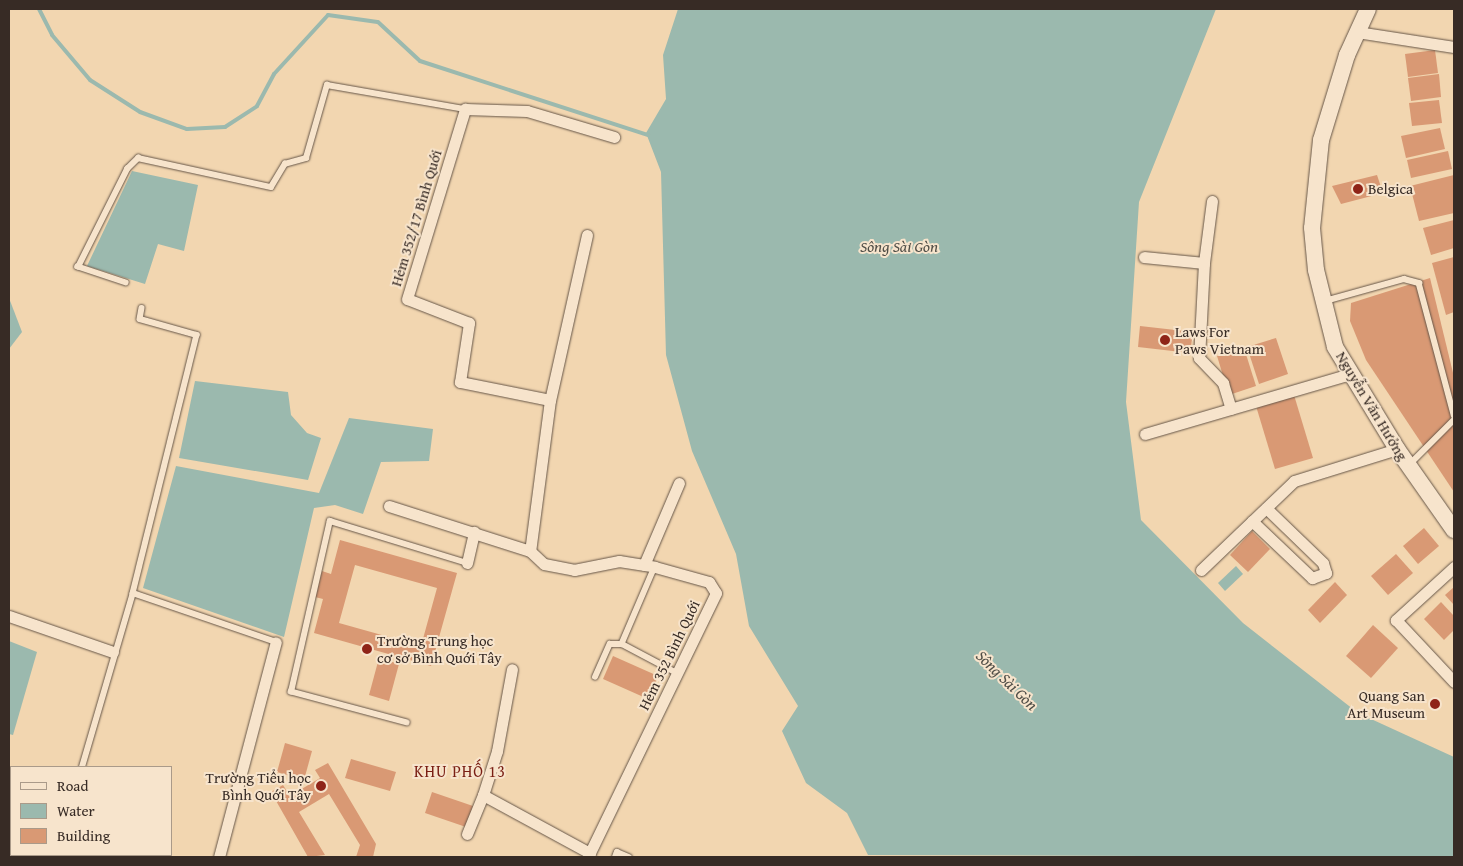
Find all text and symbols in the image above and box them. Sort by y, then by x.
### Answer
street label: Hẻm 352/17 Bình Quới [387,148,445,288]
place label: Belgica [1368,180,1413,198]
marker: Belgica [1352,183,1364,195]
water label: Sông Sài Gòn [860,236,938,256]
place label: Laws For Paws Vietnam [1175,322,1264,357]
marker: Laws For Paws Vietnam [1159,334,1171,346]
street label: Nguyễn Văn Hưởng [1332,348,1412,464]
street label: Hẻm 352 Bình Quới [635,597,703,713]
place label: Trường Trung học cơ sở Bình Quới Tây [377,631,502,666]
marker: Trường Trung học cơ sở Bình Quới Tây [361,643,373,655]
water label: Sông Sài Gòn [972,646,1042,714]
place label: Quang San Art Museum [1347,686,1425,721]
marker: Quang San Art Museum [1429,698,1441,710]
district label: KHU PHỐ 13 [413,761,507,781]
legend [10,766,172,856]
place label: Trường Tiểu học Bình Quới Tây [206,768,311,803]
text: Road [57,775,88,796]
marker: Trường Tiểu học Bình Quới Tây [315,780,327,792]
text: Water [57,800,95,821]
text: Building [57,825,110,846]

